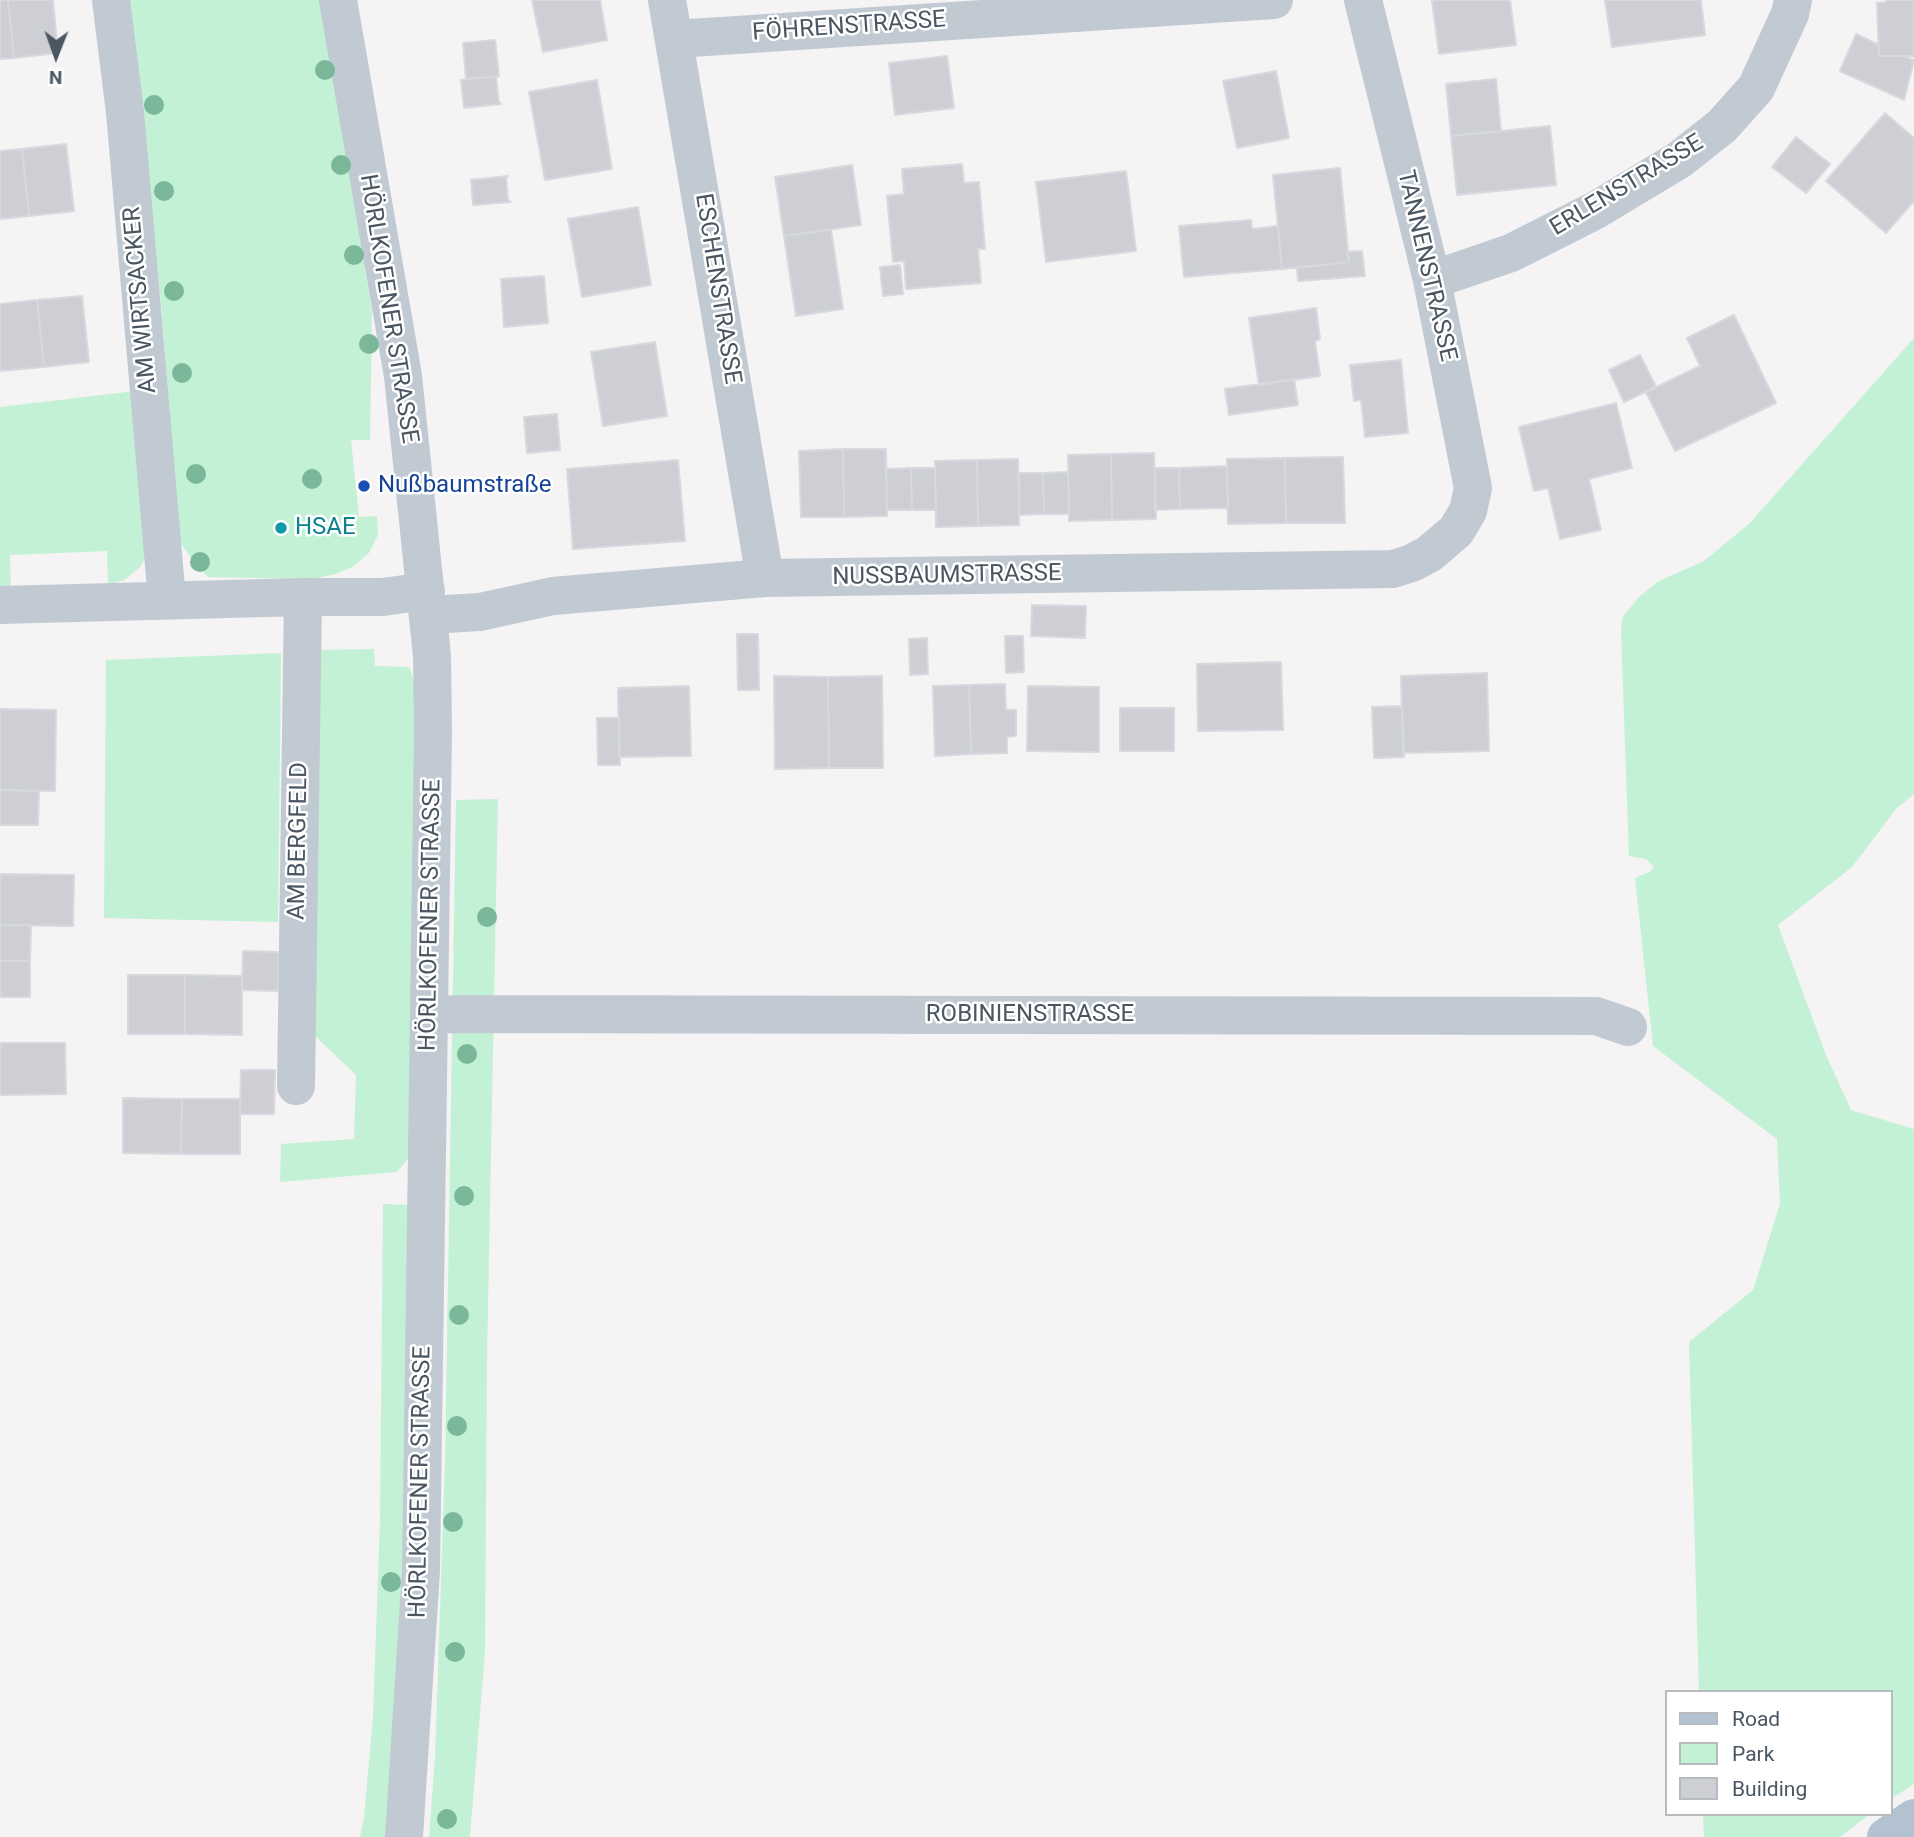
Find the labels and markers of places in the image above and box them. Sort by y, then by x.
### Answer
place label: Nußbaumstraße [378,472,551,500]
marker: Nußbaumstraße [356,478,372,494]
place label: HSAE [295,514,356,542]
marker: HSAE [273,520,289,536]

